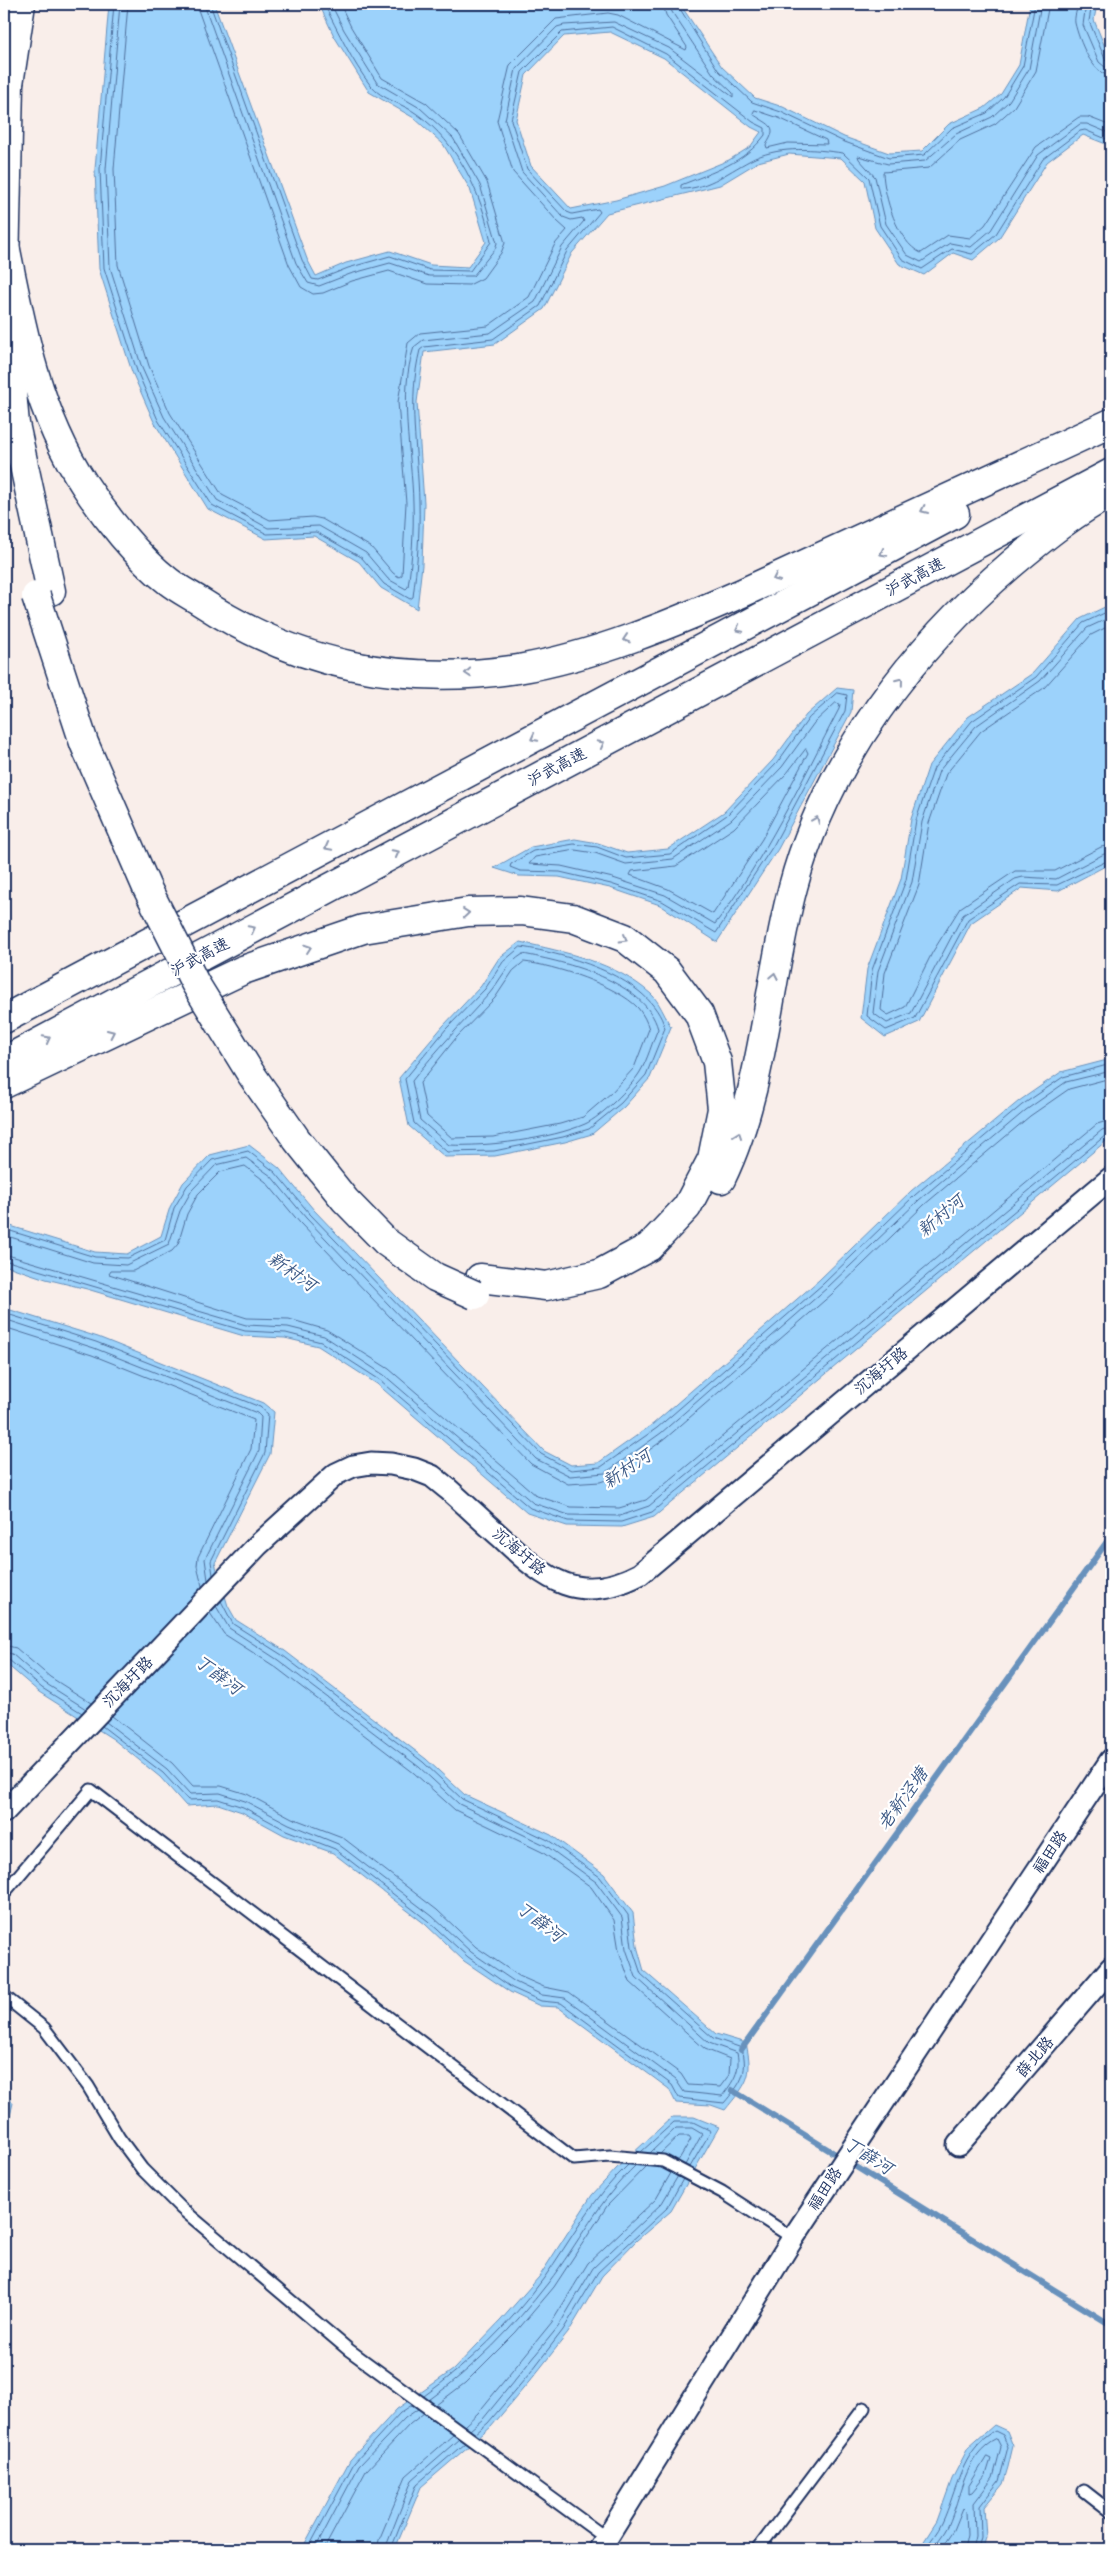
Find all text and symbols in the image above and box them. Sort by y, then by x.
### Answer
one-way arrow [920,503,929,514]
one-way arrow [879,546,888,556]
street label: 沪武高速 [882,552,948,602]
one-way arrow [772,571,781,582]
one-way arrow [735,623,744,633]
one-way arrow [622,633,631,643]
one-way arrow [463,667,471,678]
one-way arrow [894,678,902,687]
one-way arrow [530,732,539,742]
one-way arrow [596,740,605,750]
street label: 沪武高速 [524,742,590,792]
one-way arrow [810,816,820,825]
one-way arrow [325,841,334,851]
one-way arrow [390,849,399,859]
one-way arrow [463,908,471,919]
one-way arrow [247,926,256,936]
street label: 沪武高速 [167,932,233,982]
one-way arrow [619,933,628,943]
one-way arrow [304,944,312,954]
one-way arrow [768,972,779,981]
one-way arrow [106,1029,115,1039]
one-way arrow [42,1035,51,1045]
one-way arrow [732,1131,742,1139]
water label: 新村河 [912,1187,972,1243]
water label: 新村河 [263,1246,324,1299]
street label: 沉海圩路 [849,1342,913,1400]
water label: 新村河 [598,1442,659,1494]
street label: 沉海圩路 [487,1523,551,1581]
water label: 丁薛河 [189,1649,249,1703]
street label: 沉海圩路 [98,1651,158,1713]
water label: 老新泾塘 [872,1761,935,1835]
street label: 福田路 [1027,1826,1073,1878]
water label: 丁薛河 [511,1896,571,1950]
street label: 薛北路 [1011,2032,1059,2082]
water label: 丁薛河 [838,2131,900,2182]
street label: 福田路 [803,2163,847,2215]

